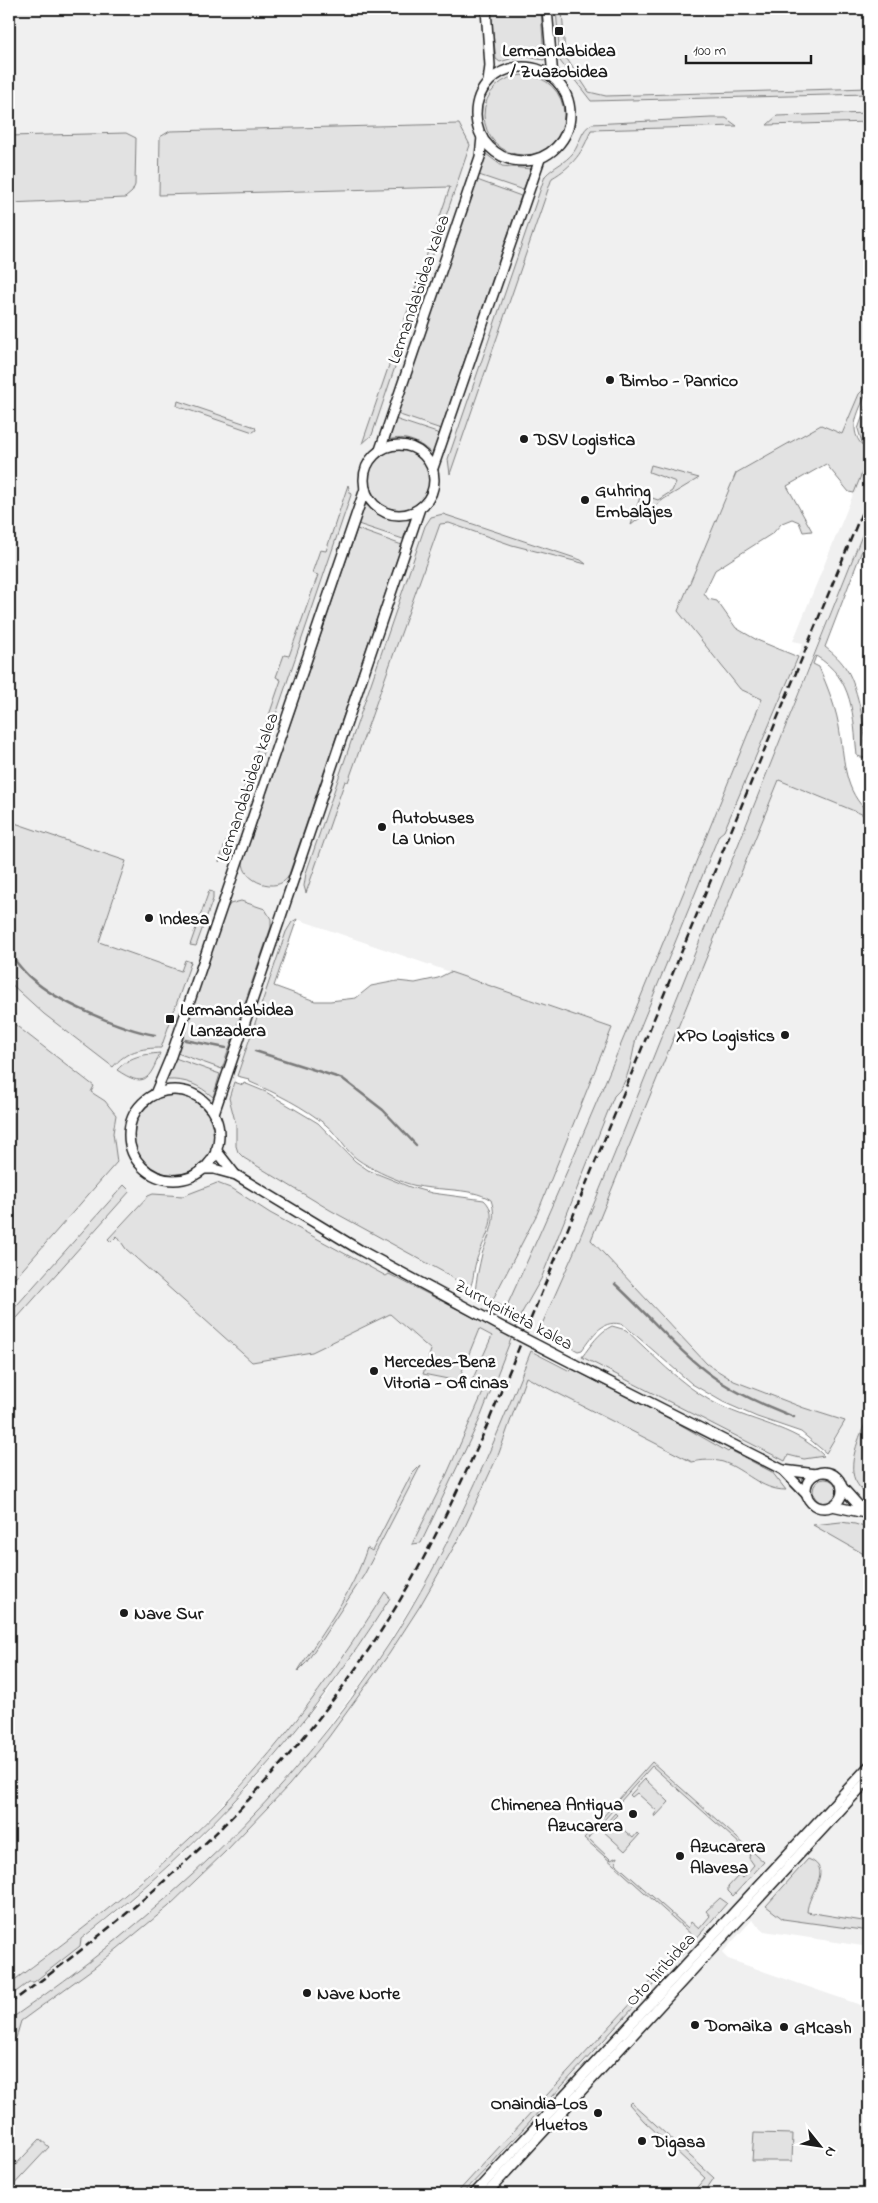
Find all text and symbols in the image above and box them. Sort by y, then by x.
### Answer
marker: Lermandabidea / Zuazobidea [553,25,565,37]
scale bar [686,32,810,64]
place label: Lermandabidea / Zuazobidea [502,39,616,86]
text: 100 m [693,40,726,62]
street label: Lermandabidea kalea [382,212,458,368]
place label: Bimbo - Panrico [619,369,738,395]
marker: Bimbo - Panrico [604,374,616,386]
place label: DSV Logistica [533,428,636,455]
marker: DSV Logistica [518,433,530,445]
place label: Guhring Embalajes [595,479,673,526]
marker: Guhring Embalajes [579,494,591,506]
street label: Lermandabidea kalea [211,710,287,866]
place label: Autobuses La Union [392,806,474,853]
marker: Autobuses La Union [376,821,388,833]
place label: Indesa [159,907,209,933]
marker: Indesa [143,912,155,924]
place label: Lermandabidea / Lanzadera [179,998,294,1045]
marker: Lermandabidea / Lanzadera [164,1013,176,1025]
place label: XPO Logistics [676,1024,775,1051]
marker: XPO Logistics [779,1029,791,1041]
street label: Zurrupitieta kalea [449,1274,577,1358]
place label: Mercedes-Benz Vitoria - Oficinas [383,1350,509,1397]
marker: Mercedes-Benz Vitoria - Oficinas [368,1365,380,1377]
place label: Nave Sur [134,1602,204,1628]
marker: Nave Sur [118,1607,130,1619]
place label: Chimenea Antigua Azucarera [491,1793,623,1840]
marker: Chimenea Antigua Azucarera [627,1808,639,1820]
place label: Azucarera Alavesa [690,1835,766,1882]
marker: Azucarera Alavesa [674,1850,686,1862]
street label: Oto hiribidea [620,1927,703,2013]
place label: Nave Norte [317,1982,401,2008]
marker: Nave Norte [301,1987,313,1999]
place label: Domaika [704,2014,772,2040]
place label: GMcash [794,2016,852,2042]
marker: Domaika [689,2019,701,2031]
marker: GMcash [778,2021,790,2033]
place label: Onaindia-Los Huetos [490,2092,588,2139]
marker: Onaindia-Los Huetos [592,2107,604,2119]
north arrow [796,2120,846,2170]
place label: Digasa [651,2130,705,2157]
marker: Digasa [636,2135,648,2147]
text: N [819,2142,841,2161]

